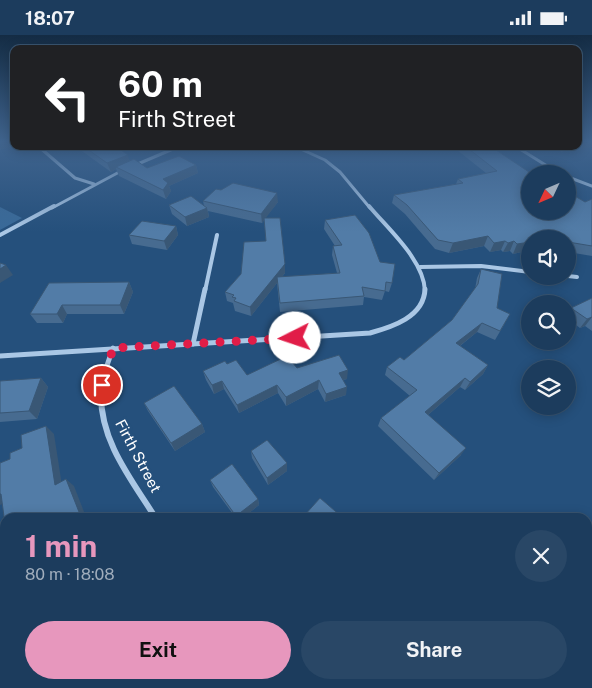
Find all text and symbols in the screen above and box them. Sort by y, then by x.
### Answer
text: 18:07 [25,7,75,29]
text: 60 m [118,64,203,105]
icon: left [35,65,100,130]
text: Firth Street [118,106,236,132]
north arrow [521,165,576,220]
map controls [521,165,576,415]
button: sound [521,230,576,285]
button: search [521,295,576,350]
position arrow [268,311,320,363]
button: layers [521,360,576,415]
pin [81,364,123,406]
icon: arrive [88,371,116,399]
street label: Firth Street [112,416,165,495]
text: 1 min [25,528,97,564]
button: close [515,530,567,582]
text: 80 m · 18:08 [25,565,115,584]
button: Exit [25,621,291,679]
button: Share [301,621,567,679]

